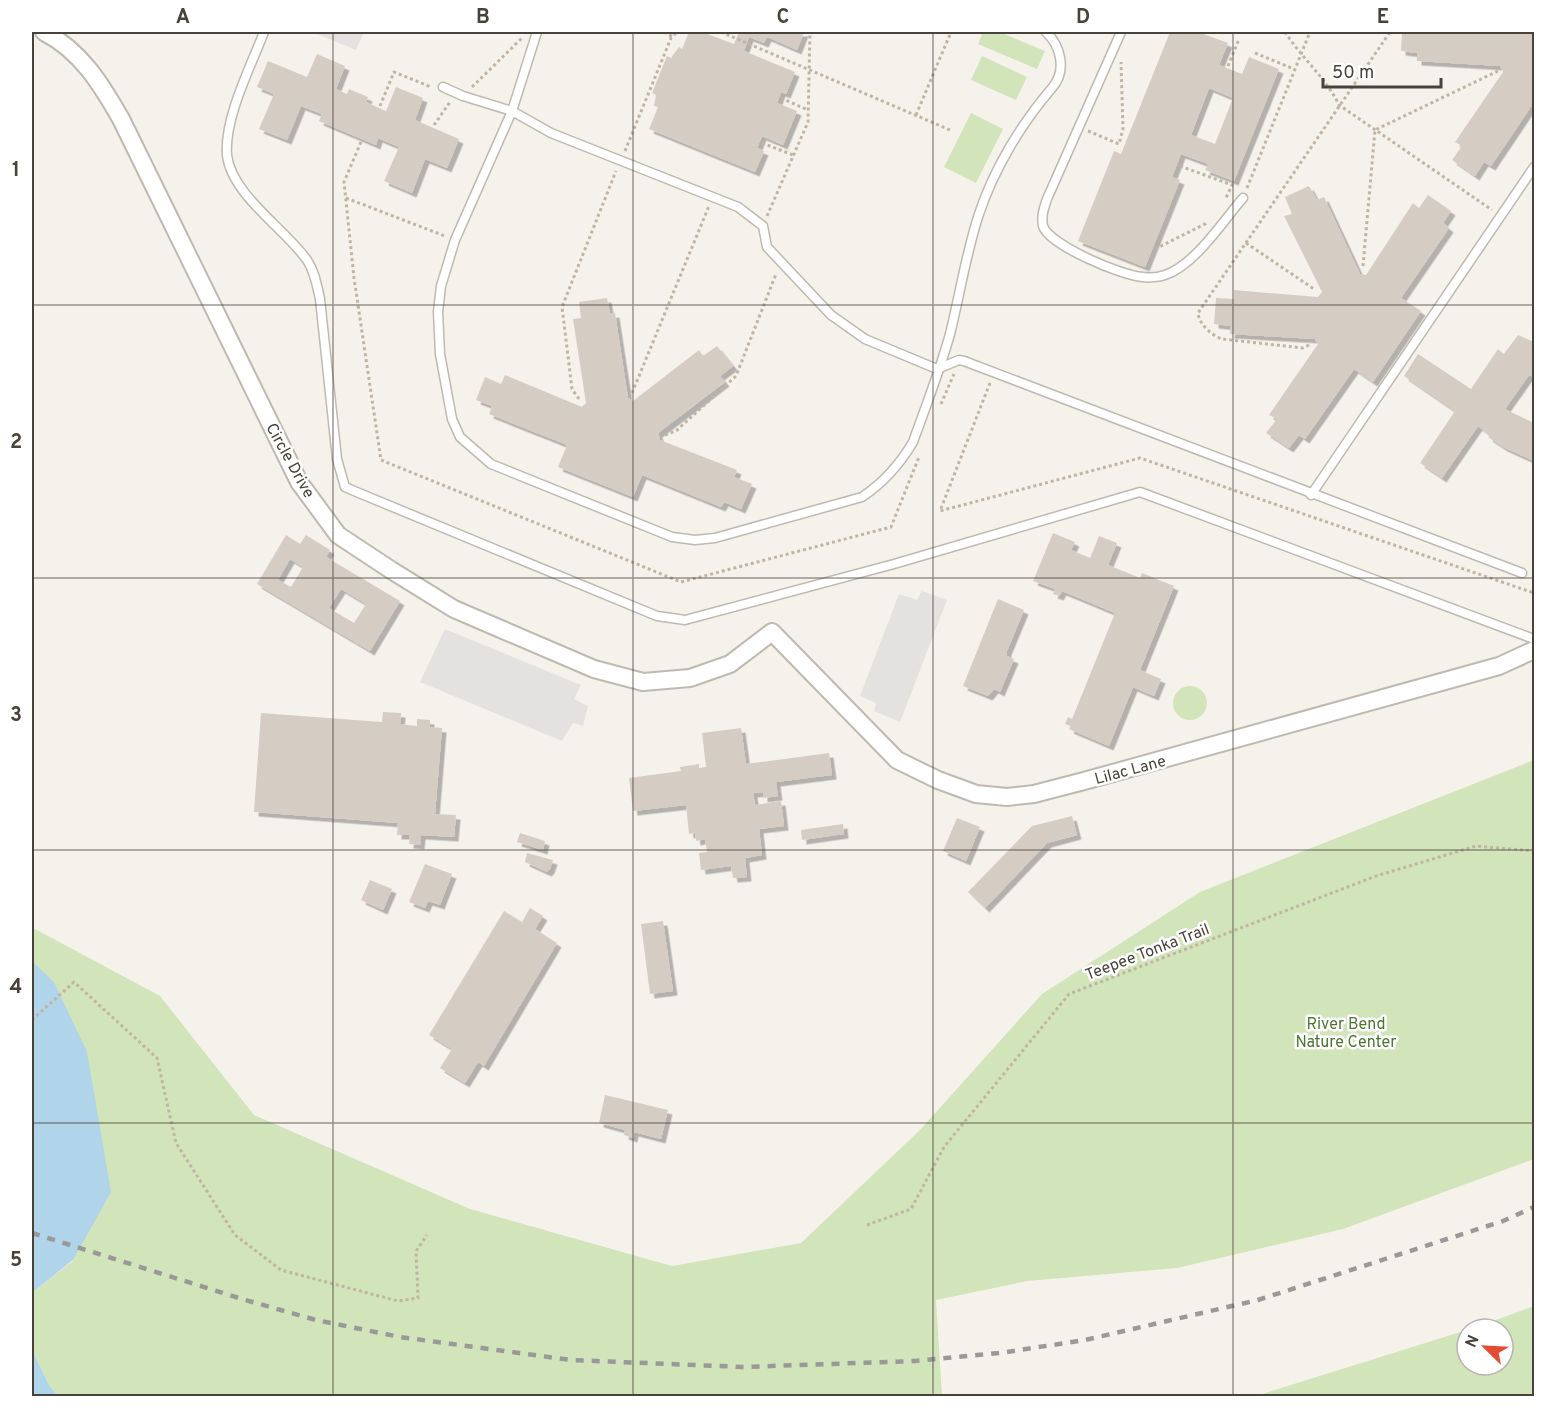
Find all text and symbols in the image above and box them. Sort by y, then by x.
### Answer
text: A [176,5,190,31]
text: B [476,5,490,31]
text: C [777,5,789,31]
text: D [1076,5,1090,31]
text: E [1377,5,1389,31]
scale bar [1323,51,1442,89]
text: 50 m [1332,62,1374,85]
text: 1 [12,158,20,184]
street label: Circle Drive [260,420,318,502]
text: 2 [10,430,22,456]
text: 3 [10,703,22,729]
street label: Lilac Lane [1093,752,1168,790]
street label: Teepee Tonka Trail [1083,920,1213,986]
text: 4 [10,975,22,1001]
park label: River Bend Nature Center [1296,1015,1396,1053]
text: 5 [10,1248,22,1274]
north arrow [1455,1317,1515,1377]
text: N [1462,1332,1485,1351]

